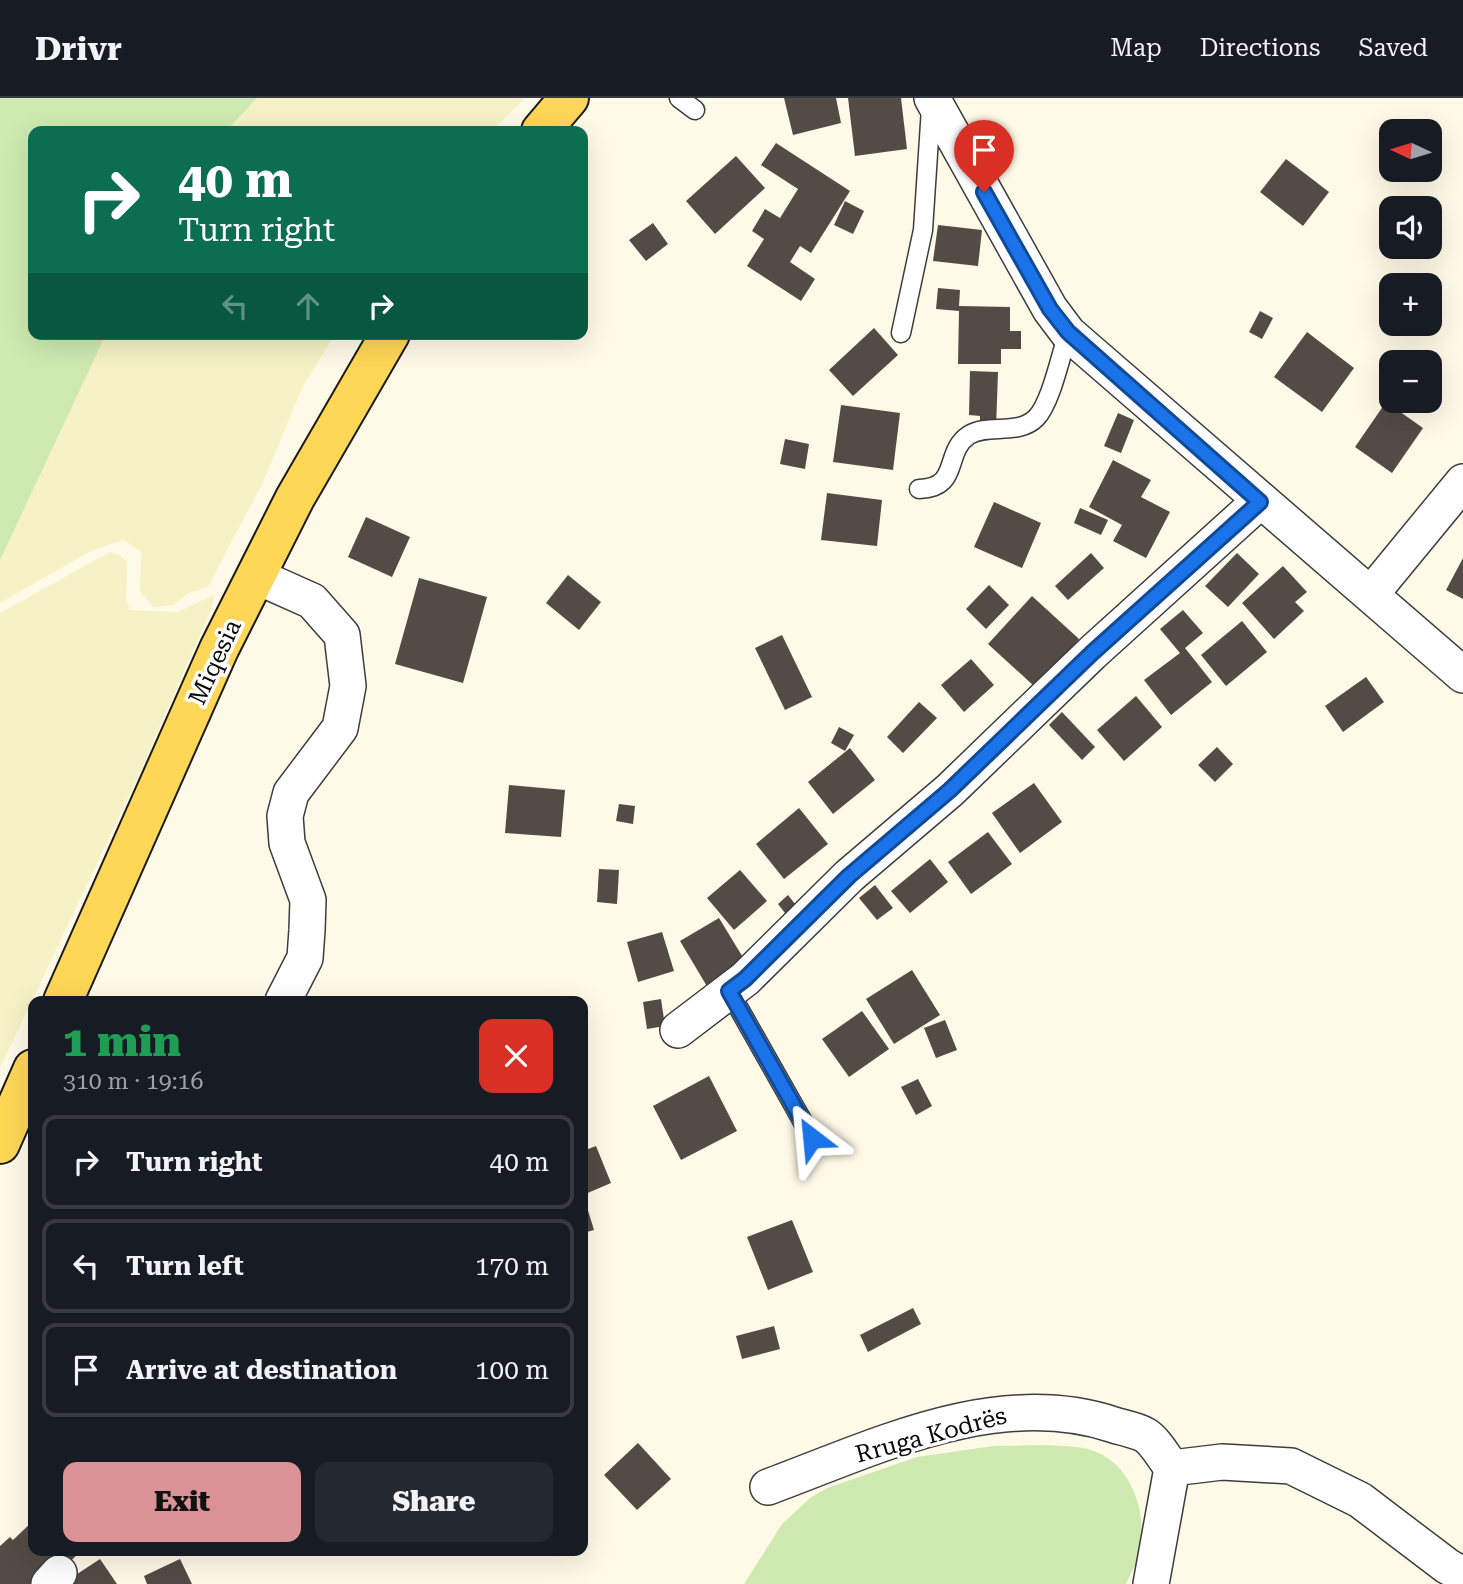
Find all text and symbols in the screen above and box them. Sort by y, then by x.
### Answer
text: Drivr [35,29,122,68]
text: Map [1110,34,1162,62]
text: Directions [1200,34,1320,62]
text: Saved [1358,34,1428,62]
north arrow [1379,119,1442,182]
map controls [1379,119,1442,413]
pin [954,120,1014,192]
icon: arrive [965,131,1003,169]
text: 40 m [178,152,293,209]
icon: right [63,154,154,245]
button: sound [1379,196,1442,259]
text: Turn right [178,211,335,249]
button: + [1379,273,1442,336]
icon: left [216,287,254,325]
icon: ahead [289,287,327,325]
icon: right [362,287,400,325]
button: − [1379,350,1442,413]
street label: Miqesia [183,615,247,709]
text: 1 min [63,1017,181,1066]
button: close [479,1019,553,1093]
text: 310 m · 19:16 [63,1068,203,1095]
position arrow [775,1101,849,1175]
icon: right [67,1143,105,1181]
text: Turn right [126,1147,262,1177]
text: 40 m [490,1147,549,1177]
icon: left [67,1247,105,1285]
text: Turn left [126,1251,244,1281]
text: 170 m [475,1251,549,1281]
icon: arrive [67,1351,105,1389]
text: Arrive at destination [126,1355,397,1385]
text: 100 m [475,1355,549,1385]
street label: Rruga Kodrës [852,1401,1010,1469]
button: Exit [63,1462,301,1542]
button: Share [315,1462,553,1542]

